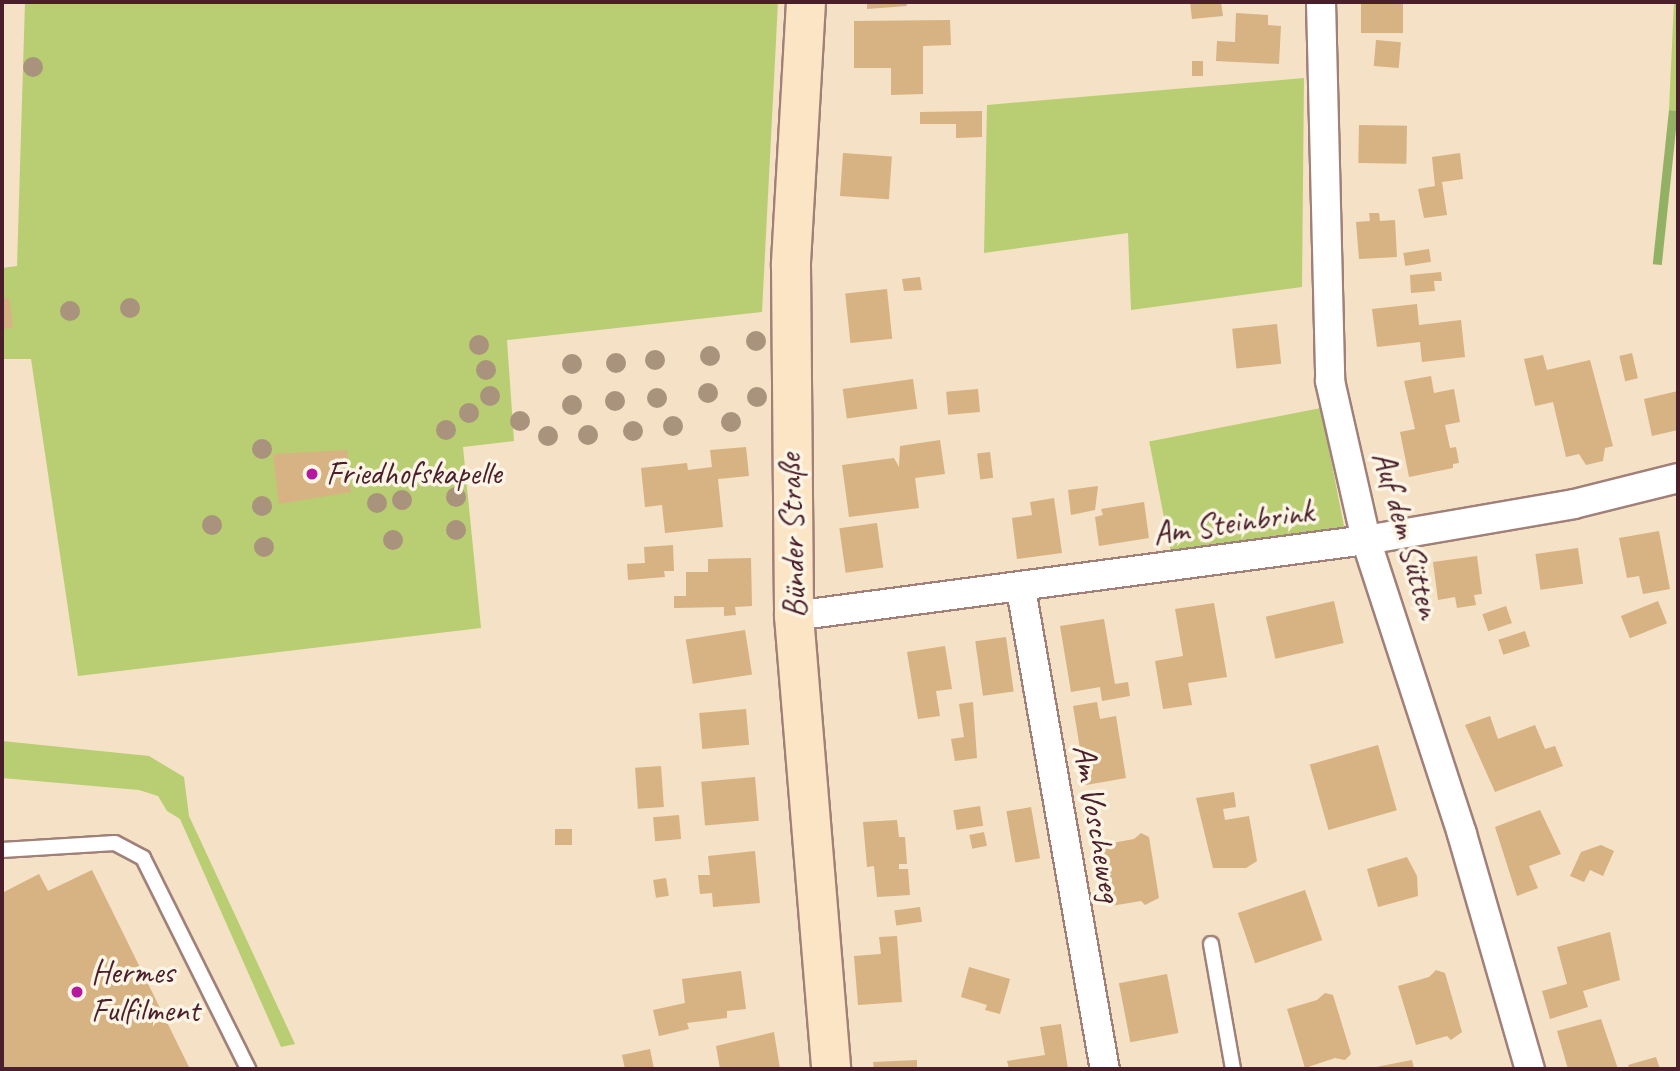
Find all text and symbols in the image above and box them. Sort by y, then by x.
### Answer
street label: Auf dem Sütten [1363,446,1449,624]
street label: Bünder Straße [770,453,816,619]
place label: Friedhofskapelle [326,454,502,494]
marker: Friedhofskapelle [304,466,320,482]
street label: Am Steinbrink [1150,492,1316,554]
street label: Am Voscheweg [1064,742,1130,904]
place label: Hermes Fulfilment [91,953,199,1031]
marker: Hermes Fulfilment [69,984,85,1000]

